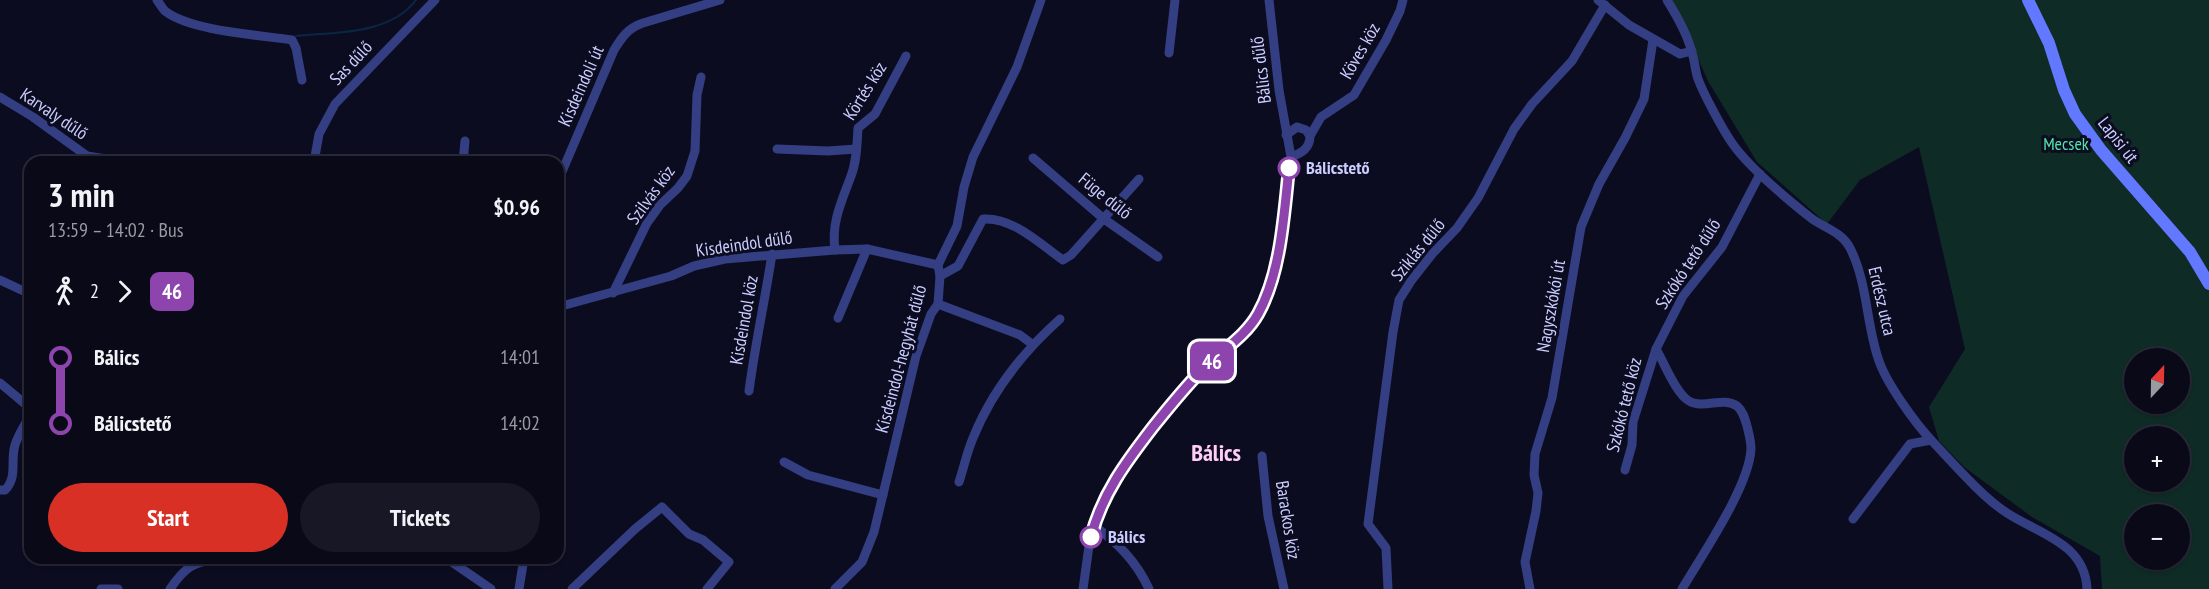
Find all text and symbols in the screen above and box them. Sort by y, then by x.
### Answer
street label: Köves köz [1334,19,1385,83]
street label: Bálics dűlő [1245,35,1276,105]
street label: Sas dűlő [324,36,377,90]
street label: Kisdeindoli út [553,42,609,130]
street label: Körtés köz [838,57,891,124]
street label: Karvaly dűlő [16,83,93,145]
street label: Lapisi út [2093,112,2144,168]
park label: Mecsek [2043,132,2089,155]
place label: Bálicstető [1306,156,1369,179]
marker: Bálicstető [1278,157,1300,179]
street label: Szilvás köz [622,161,680,229]
street label: Füge dűlő [1074,167,1137,224]
text: 3 min [48,173,115,216]
text: $0.96 [493,193,540,221]
street label: Sziklás dűlő [1385,214,1450,286]
street label: Szkókó tető dűlő [1650,214,1725,313]
text: 13:59 – 14:02 · Bus [48,217,183,243]
street label: Kisdeindol dűlő [694,225,794,262]
street label: Nagyszkókói út [1531,258,1570,354]
street label: Erdész utca [1863,264,1902,338]
street label: Kisdeindol köz [724,273,763,366]
icon: walk [48,275,81,308]
icon: forward [108,275,141,308]
text: 2 [90,278,99,304]
text: 46 [162,278,182,305]
street label: Kisdeindol-hegyhát dűlő [870,282,931,435]
line badge: 46 [1185,342,1239,380]
text: Bálics [94,343,140,371]
text: 14:01 [500,344,540,370]
text: 46 [1202,348,1222,375]
north arrow [2124,348,2190,414]
map controls [2124,348,2190,570]
street label: Szkókó tető köz [1601,355,1646,455]
text: Bálicstető [94,409,172,437]
text: 14:02 [500,410,540,436]
button: + [2124,426,2190,492]
district label: Bálics [1191,437,1241,468]
street label: Barackos köz [1271,479,1306,561]
button: Start [48,483,288,552]
button: Tickets [300,483,540,552]
button: − [2124,504,2190,570]
place label: Bálics [1108,525,1145,548]
marker: Bálics [1080,526,1102,548]

